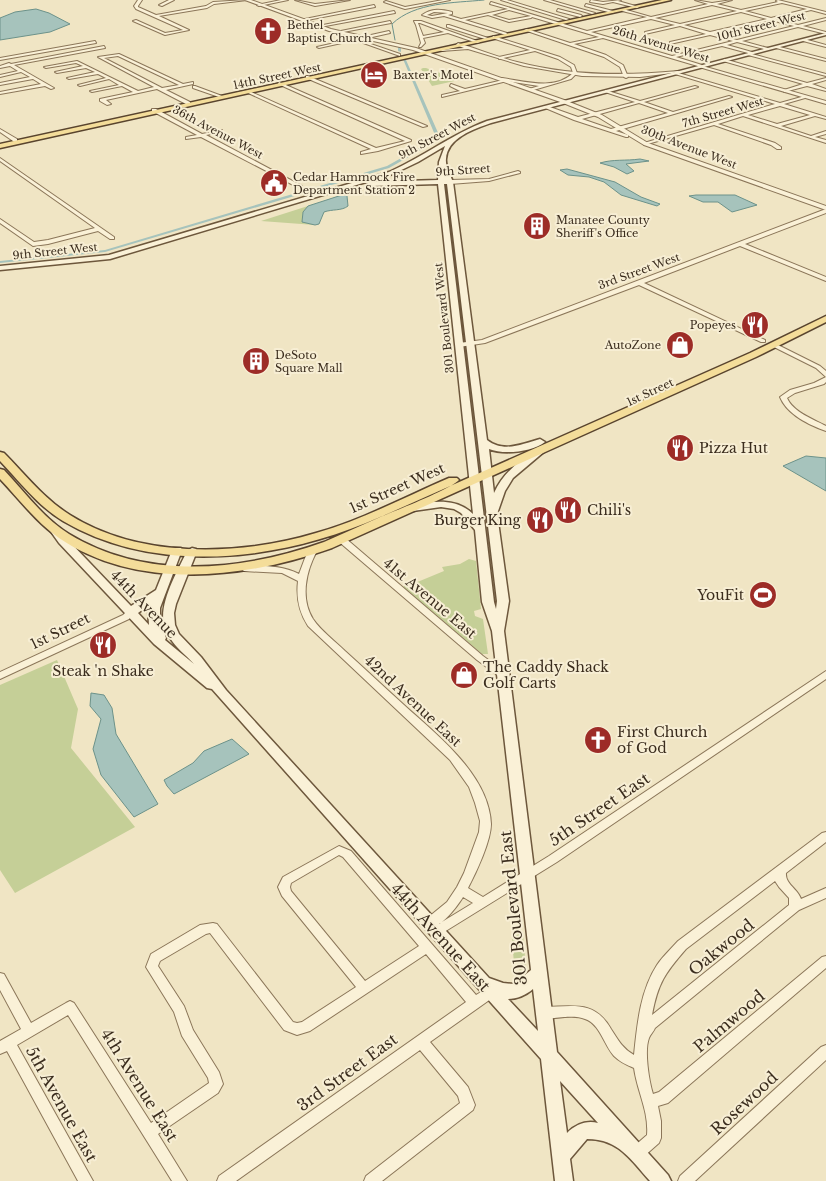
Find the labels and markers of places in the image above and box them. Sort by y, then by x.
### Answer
church icon: Bethel Baptist Church [253,16,283,46]
place label: Bethel Baptist Church [287,18,372,45]
hotel icon: Baxter's Motel [359,60,389,90]
place label: Baxter's Motel [393,68,474,82]
public building icon: Cedar Hammock Fire Department Station 2 [259,168,289,198]
place label: Cedar Hammock Fire Department Station 2 [293,170,415,197]
building icon: Manatee County Sheriff's Office [522,211,552,241]
place label: Manatee County Sheriff's Office [556,213,650,240]
restaurant icon: Popeyes [740,310,770,340]
place label: Popeyes [690,318,736,332]
shop icon: AutoZone [665,330,695,360]
place label: AutoZone [604,338,661,352]
building icon: DeSoto Square Mall [241,346,271,376]
place label: DeSoto Square Mall [275,348,343,375]
restaurant icon: Pizza Hut [665,433,695,463]
place label: Pizza Hut [699,439,769,457]
restaurant icon: Chili's [553,495,583,525]
place label: Chili's [587,501,631,519]
restaurant icon: Burger King [525,505,555,535]
place label: Burger King [434,511,522,529]
sports icon: YouFit [748,580,778,610]
place label: YouFit [696,586,745,604]
restaurant icon: Steak 'n Shake [88,630,118,660]
place label: The Caddy Shack Golf Carts [483,658,609,692]
shop icon: The Caddy Shack Golf Carts [449,660,479,690]
place label: Steak 'n Shake [52,662,154,680]
place label: First Church of God [617,723,708,757]
church icon: First Church of God [583,725,613,755]

